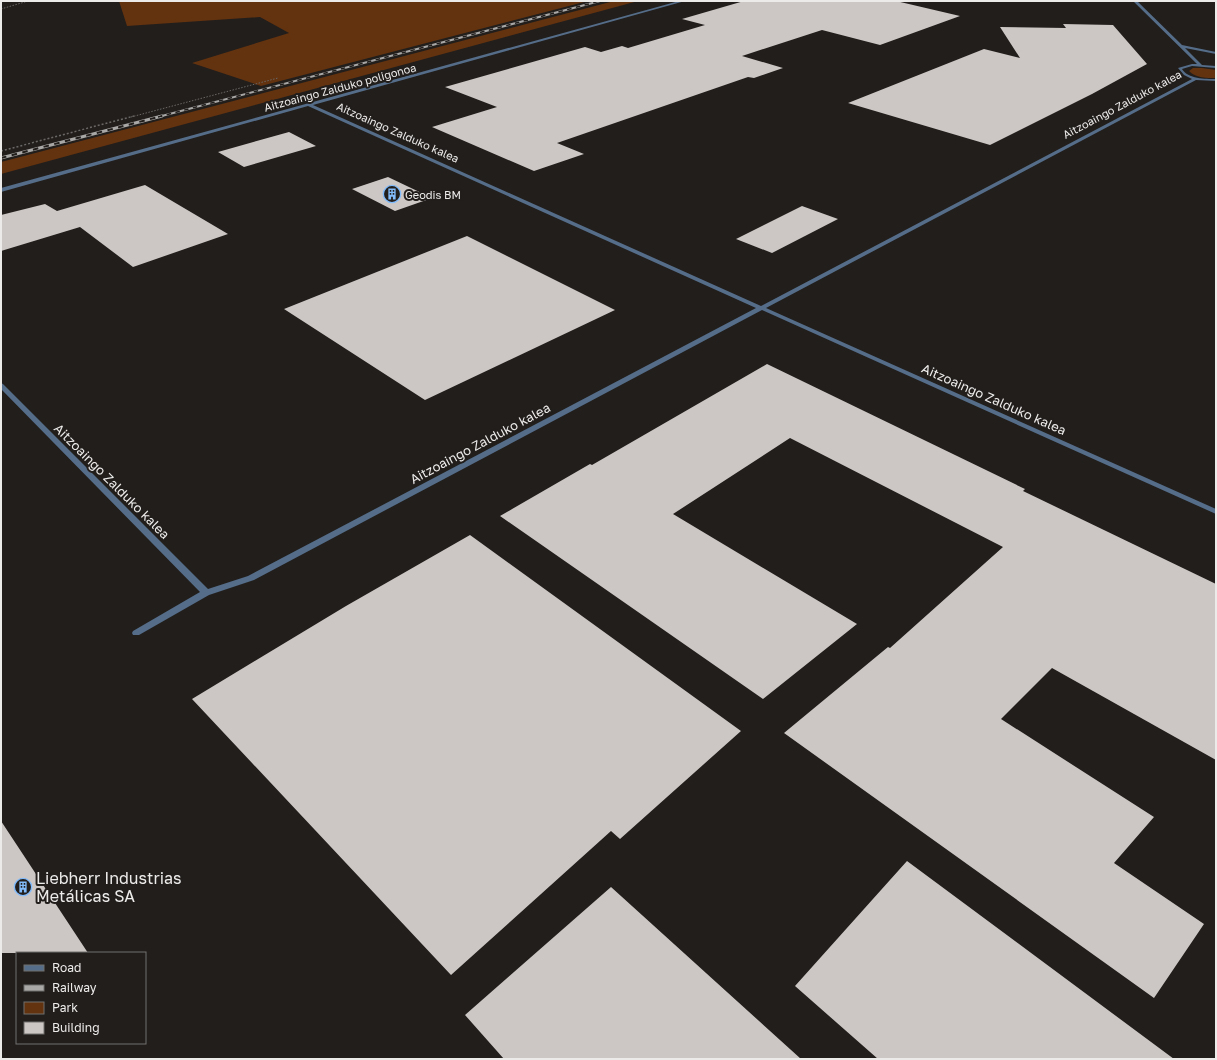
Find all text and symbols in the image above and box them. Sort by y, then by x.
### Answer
street label: Aitzoaingo Zalduko poligonoa [263,60,417,114]
street label: Aitzoaingo Zalduko kalea [1060,67,1184,141]
street label: Aitzoaingo Zalduko kalea [335,99,461,165]
building icon: Geodis BM [382,184,402,204]
place label: Geodis BM [405,188,461,201]
street label: Aitzoaingo Zalduko kalea [919,360,1069,438]
street label: Aitzoaingo Zalduko kalea [407,399,553,487]
street label: Aitzoaingo Zalduko kalea [51,420,173,542]
place label: Liebherr Industrias Metálicas SA [36,868,181,906]
building icon: Liebherr Industrias Metálicas SA [13,877,33,897]
legend [16,952,146,1044]
text: Road [52,960,81,975]
text: Railway [52,980,97,995]
text: Park [52,1000,78,1015]
text: Building [52,1020,100,1035]

